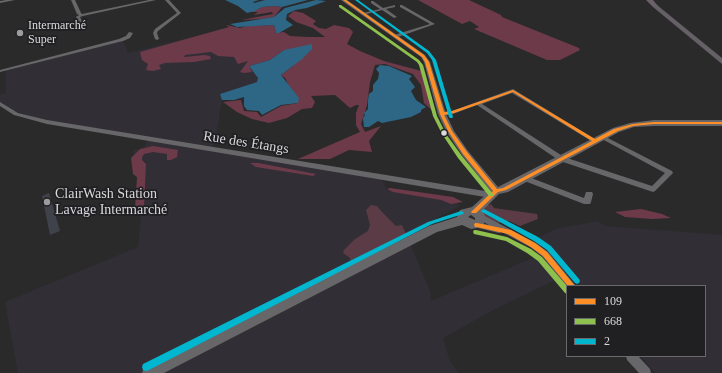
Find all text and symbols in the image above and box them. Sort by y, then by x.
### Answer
place label: Intermarché Super [28,19,86,47]
marker: Intermarché Super [15,28,25,38]
street label: Rue des Étangs [202,128,290,158]
unlabelled marker [439,128,449,138]
place label: ClairWash Station Lavage Intermarché [55,186,167,218]
marker: ClairWash Station Lavage Intermarché [42,197,52,207]
legend [566,285,706,357]
text: 109 [604,294,622,308]
text: 668 [604,314,622,328]
text: 2 [604,334,610,348]

